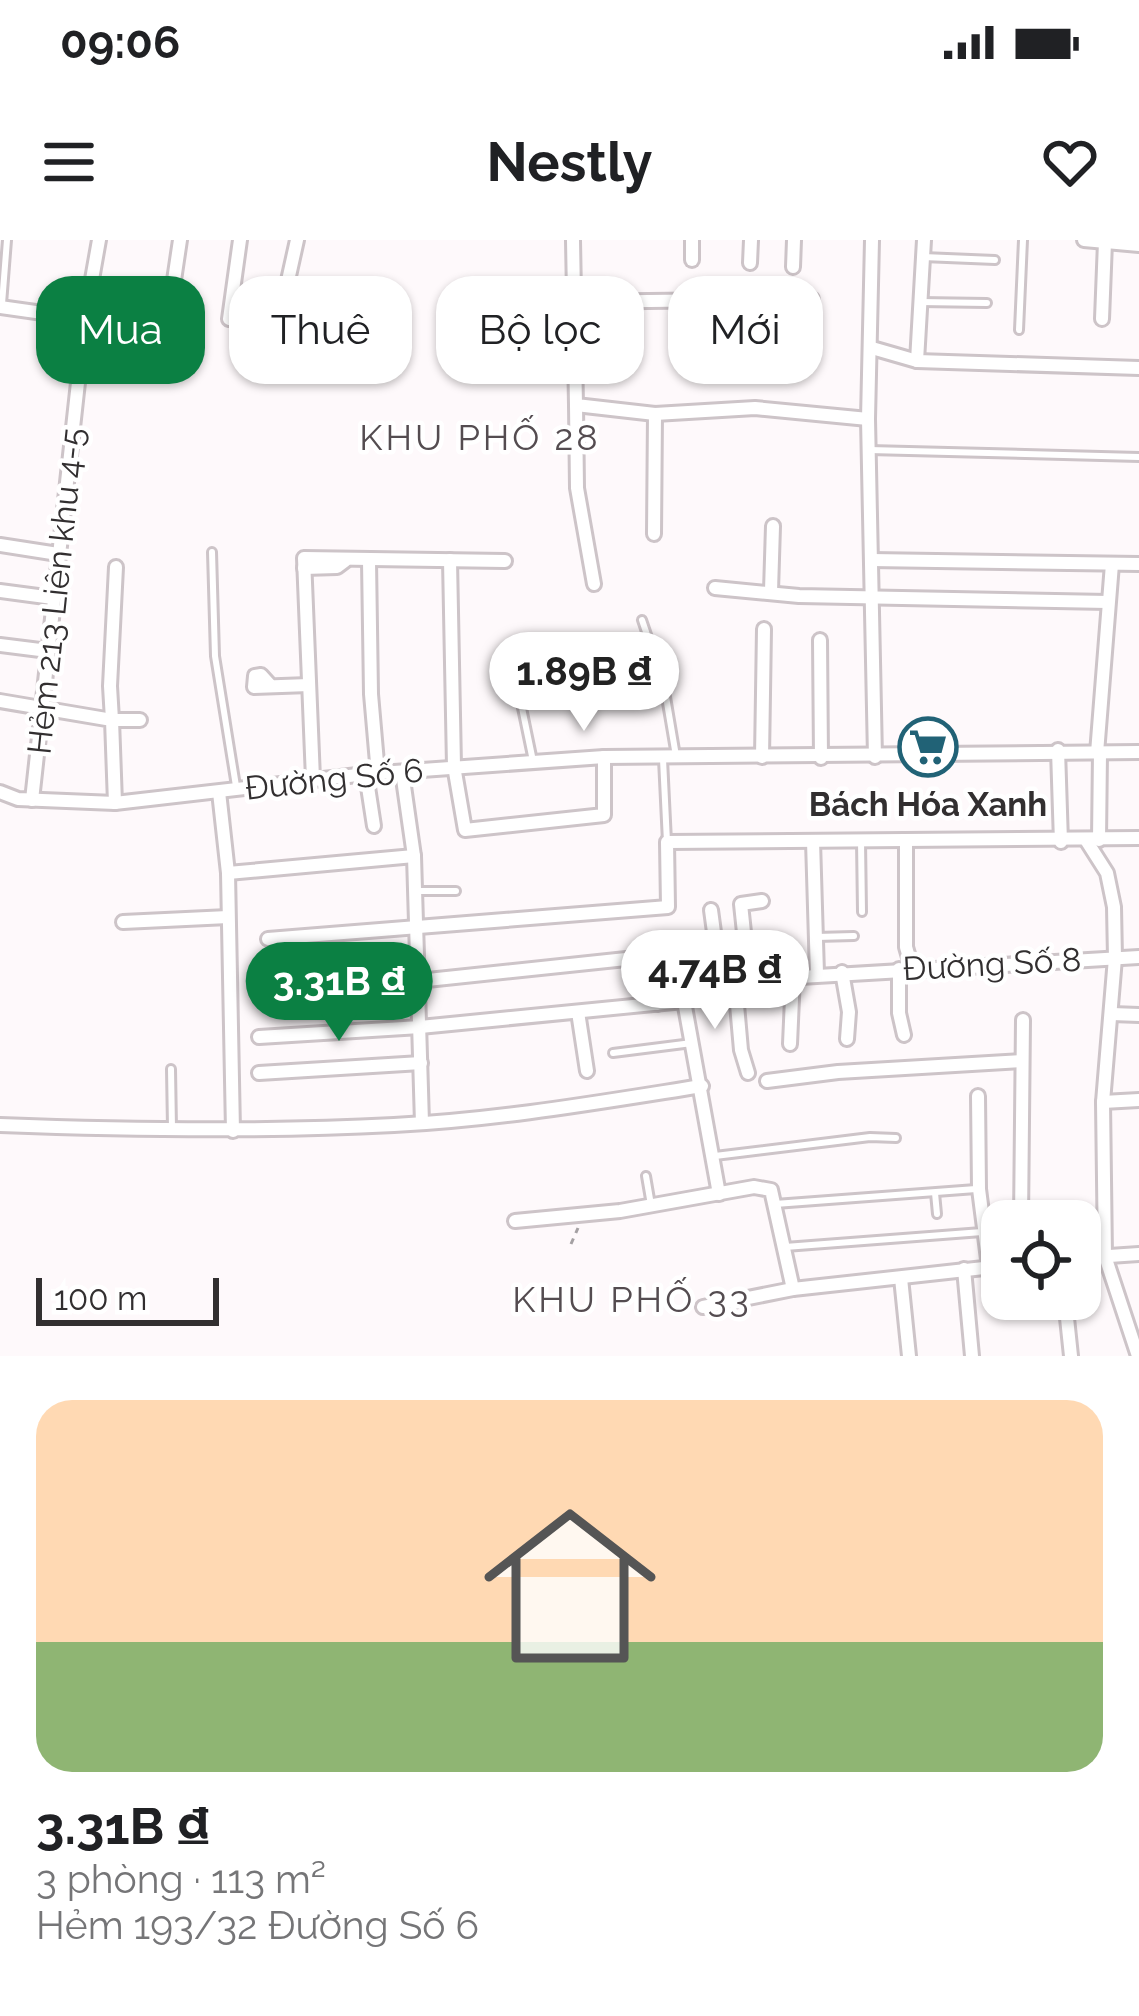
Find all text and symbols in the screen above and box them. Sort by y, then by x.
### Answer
text: 09:06 [60,16,180,69]
icon: menu [36,129,102,195]
icon: heart [1037,129,1103,195]
text: Nestly [487,130,652,194]
chip: Mua [36,276,205,384]
chip: Thuê [229,276,412,384]
chip: Bộ lọc [436,276,644,384]
chip: Mới [668,276,823,384]
district label: KHU PHỐ 28 [359,415,601,458]
street label: Hẻm 213 Liên khu 4-5 [19,426,93,756]
pin: 1.89B ₫ [473,632,695,734]
text: 1.89B ₫ [516,648,652,694]
supermarket icon: Bách Hóa Xanh [897,716,959,778]
street label: Đường Số 6 [243,750,425,808]
place label: Bách Hóa Xanh [809,785,1047,824]
pin: 4.74B ₫ [604,930,826,1032]
street label: Đường Số 8 [902,940,1082,988]
pin: 3.31B ₫ [228,942,450,1044]
text: 4.74B ₫ [648,946,782,992]
text: 3.31B ₫ [273,958,405,1004]
map controls [981,1200,1101,1320]
button: locate [981,1200,1101,1320]
scale bar [36,1272,219,1325]
district label: KHU PHỐ 33 [512,1277,752,1320]
text: 100 m [54,1279,147,1318]
icon: home [462,1478,678,1694]
text: 3.31B ₫ [36,1796,209,1856]
text: 3 phòng · 113 m² [36,1856,326,1902]
text: Hẻm 193/32 Đường Số 6 [36,1902,479,1948]

